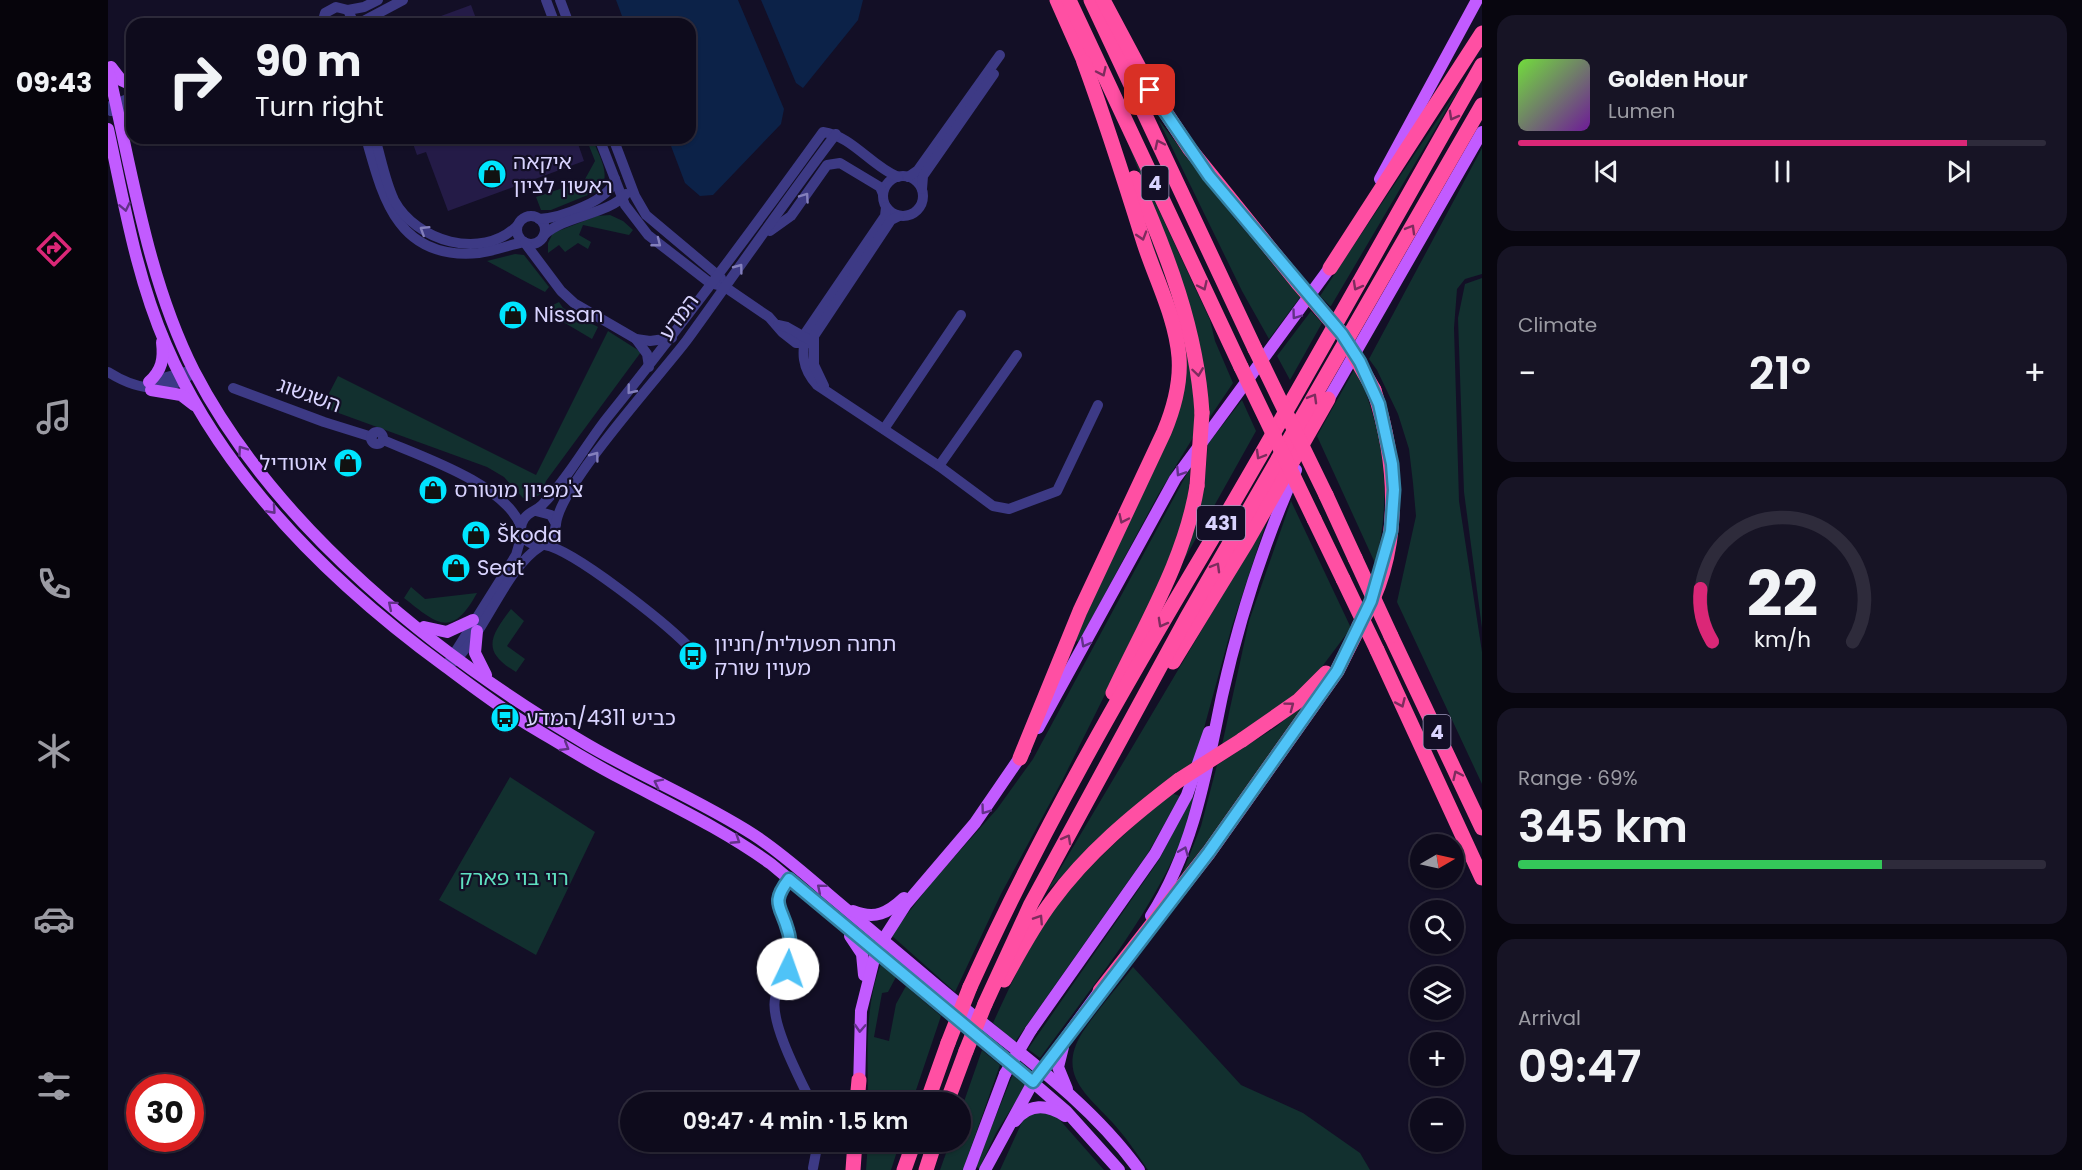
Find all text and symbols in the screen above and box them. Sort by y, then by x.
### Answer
text: 90 m [255,32,362,91]
icon: right [156,42,234,120]
text: 09:43 [16,64,92,101]
pin [1124,64,1175,115]
text: Golden Hour [1608,64,1748,95]
one-way arrow [1095,65,1107,76]
icon: arrive [1133,73,1166,106]
text: Turn right [255,88,384,125]
text: Lumen [1608,97,1675,125]
one-way arrow [1449,110,1460,120]
one-way arrow [1154,140,1166,151]
place label: איקאה ראשון לציון [513,147,613,200]
icon: previous [1590,155,1623,188]
icon: pause [1766,155,1799,188]
icon: next [1942,155,1975,188]
shop icon: איקאה ראשון לציון [476,158,508,190]
road number: 4 [1142,166,1168,200]
one-way arrow [798,192,809,203]
one-way arrow [118,202,131,212]
one-way arrow [420,225,430,237]
one-way arrow [1403,225,1415,235]
icon: directions [33,228,75,270]
one-way arrow [1135,230,1147,241]
one-way arrow [650,235,661,246]
one-way arrow [732,263,743,274]
one-way arrow [1196,280,1208,291]
one-way arrow [1353,280,1365,290]
street label: המדע [652,288,705,346]
shop icon: Nissan [497,299,529,331]
place label: Nissan [534,300,604,329]
one-way arrow [1292,309,1303,320]
text: Climate [1518,311,1597,339]
text: 21° [1749,342,1811,405]
text: − [1518,350,1536,397]
text: + [2023,350,2046,397]
one-way arrow [1192,367,1204,376]
street label: השגשוג [273,370,345,419]
one-way arrow [627,383,638,394]
one-way arrow [1306,394,1317,404]
icon: music [33,396,75,438]
one-way arrow [238,445,249,456]
shop icon: אוטודיל [332,447,364,479]
place label: אוטודיל [260,448,327,477]
one-way arrow [1256,449,1268,459]
one-way arrow [588,452,599,463]
one-way arrow [1175,466,1187,476]
shop icon: צ'מפיון מוטורס [417,474,449,506]
place label: צ'מפיון מוטורס [454,475,583,504]
one-way arrow [265,504,276,514]
road number: 431 [1197,506,1245,540]
one-way arrow [1118,513,1130,524]
shop icon: Škoda [460,519,492,551]
place label: Škoda [497,520,562,549]
text: 22 [1746,550,1818,638]
shop icon: Seat [440,552,472,584]
place label: Seat [477,553,524,582]
icon: phone [33,563,75,605]
one-way arrow [1208,563,1220,573]
one-way arrow [388,601,399,612]
one-way arrow [1158,617,1169,627]
text: km/h [1753,624,1811,655]
place label: תחנה תפעולית/חניון מעוין שורק [714,629,896,682]
one-way arrow [1081,637,1092,647]
bus stop icon: תחנה תפעולית/חניון מעוין שורק [677,640,709,672]
one-way arrow [1394,697,1406,708]
bus stop icon: כביש 4311/המדע [489,702,521,734]
place label: כביש 4311/המדע [526,703,676,732]
one-way arrow [1284,703,1295,714]
road number: 4 [1424,715,1450,749]
icon: climate [33,730,75,772]
one-way arrow [559,739,569,751]
text: Range · 69% [1518,764,1638,792]
one-way arrow [1453,771,1465,782]
one-way arrow [653,778,664,790]
text: 345 km [1518,795,1688,858]
one-way arrow [981,803,992,814]
one-way arrow [730,833,740,845]
north arrow [1410,834,1464,888]
map controls [1410,834,1464,1152]
one-way arrow [1060,835,1071,845]
one-way arrow [1177,847,1189,858]
park label: רוי בוי פארק [459,863,569,892]
one-way arrow [817,884,828,895]
icon: car [33,898,75,940]
button: search [1410,900,1464,954]
one-way arrow [1032,915,1044,925]
position arrow [756,937,820,1001]
button: layers [1410,966,1464,1020]
text: Arrival [1518,1004,1581,1032]
one-way arrow [853,1024,866,1033]
button: + [1410,1032,1464,1086]
text: 09:47 [1518,1035,1641,1098]
icon: filters [33,1065,75,1107]
speed limit sign: 30 [126,1074,204,1152]
button: − [1410,1098,1464,1152]
text: 09:47 · 4 min · 1.5 km [683,1106,908,1137]

